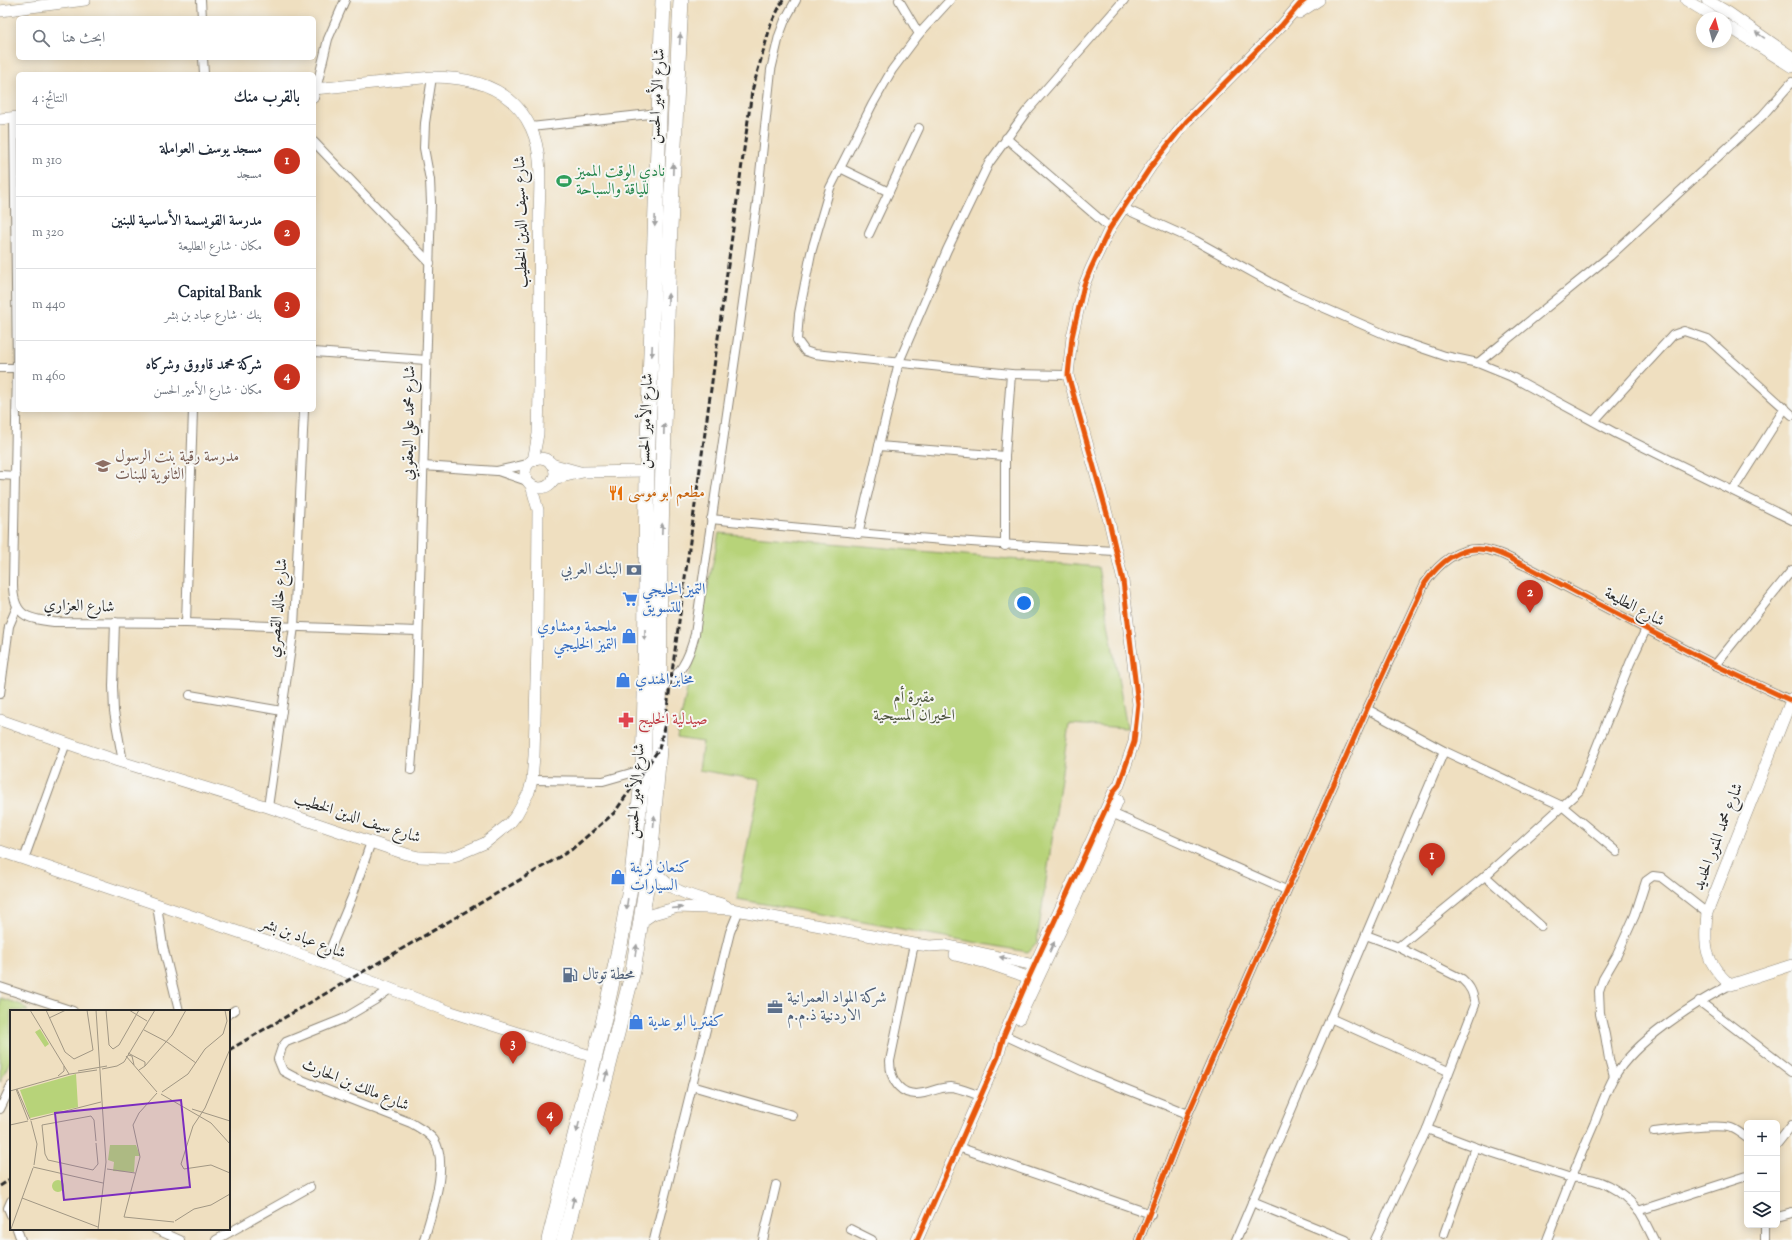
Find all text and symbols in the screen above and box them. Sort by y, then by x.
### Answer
north arrow [1696,12,1732,48]
search box [16,16,316,60]
icon: search [30,27,52,49]
text: ابحث هنا [62,28,105,49]
one-way arrow [1755,31,1765,39]
one-way arrow [676,33,683,45]
street label: شارع الأمير الحسن [642,47,672,144]
text: بالقرب منك [234,86,300,110]
text: النتائج: 4 [32,90,68,108]
text: مسجد يوسف العواملة [160,139,262,160]
text: 310 m [32,152,62,170]
text: 1 [285,152,289,170]
street label: شارع سيف الدين الخطيب [509,156,535,288]
place label: نادي الوقت المميز للياقة والسباحة [574,161,665,202]
one-way arrow [669,163,676,175]
text: مسجد [236,166,262,184]
sports icon: نادي الوقت المميز للياقة والسباحة [555,172,573,190]
text: مدرسة القويسمة الأساسية للبنين [111,211,262,232]
one-way arrow [652,215,658,228]
text: 320 m [32,224,64,242]
text: 2 [284,224,290,242]
text: مكان · شارع الطليعة [178,238,262,256]
text: Capital Bank [178,283,262,304]
one-way arrow [665,292,671,305]
text: 440 m [32,296,65,314]
text: 3 [284,296,290,314]
text: بنك · شارع عباد بن بشر [164,307,262,325]
one-way arrow [648,345,655,357]
text: شركة محمد قاووق وشركاه [146,355,262,376]
street label: شارع محمد علي اليعقوبي [398,365,424,481]
text: 460 m [32,368,65,386]
text: 4 [284,368,290,386]
street label: شارع الأمير الحسن [632,373,660,469]
text: مكان · شارع الأمير الحسن [154,382,262,400]
one-way arrow [661,423,668,435]
place label: مدرسة رقية بنت الرسول الثانوية للبنات [115,446,239,487]
school or university icon: مدرسة رقية بنت الرسول الثانوية للبنات [94,457,112,475]
place label: مطعم ابو موسى [628,482,705,507]
restaurant icon: مطعم ابو موسى [607,484,625,502]
one-way arrow [658,523,665,535]
street label: شارع خالد القصري [263,557,295,659]
place label: البنك العربي [561,559,622,582]
bank icon: البنك العربي [625,561,643,579]
place label: التميز الخليجي للتسويق [642,579,705,620]
pin: 2 [1517,580,1543,613]
street label: شارع الطليعة [1600,583,1668,633]
supermarket icon: التميز الخليجي للتسويق [621,590,639,608]
your location [1014,593,1034,613]
street label: شارع العزاري [43,594,115,620]
place label: ملحمة ومشاوي التميز الخليجي [537,616,617,659]
shop icon: ملحمة ومشاوي التميز الخليجي [620,627,638,645]
one-way arrow [642,629,648,642]
place label: مخابز الهندي [635,669,694,692]
shop icon: مخابز الهندي [614,671,632,689]
park label: مقبرة أم الحيران المسيحية [873,685,955,728]
place label: صيدلية الخليج [638,709,708,733]
pharmacy icon: صيدلية الخليج [617,711,635,729]
street label: شارع الأمير الحسن [620,742,652,840]
street label: شارع محمد المنور الحديد [1688,780,1750,894]
street label: شارع سيف الدين الخطيب [291,788,423,850]
one-way arrow [650,815,657,827]
pin: 1 [1419,843,1445,876]
place label: كنعان لزينة السيارات [630,857,689,898]
shop icon: كنعان لزينة السيارات [609,868,627,886]
one-way arrow [624,898,630,910]
one-way arrow [671,905,683,912]
street label: شارع عباد بن بشر [255,912,349,966]
one-way arrow [1049,941,1055,953]
one-way arrow [634,944,640,956]
one-way arrow [999,954,1011,960]
place label: محطة توتال [582,964,635,987]
fuel station icon: محطة توتال [561,966,579,984]
place label: شركة المواد العمرانية الاردنية ذ.م.م [787,987,887,1029]
office icon: شركة المواد العمرانية الاردنية ذ.م.م [766,998,784,1016]
inset map [10,1010,230,1230]
place label: كفتريا ابو عدية [648,1011,724,1034]
shop icon: كفتريا ابو عدية [627,1013,645,1031]
pin: 3 [500,1031,526,1064]
street label: شارع مالك بن الحارث [298,1054,412,1118]
one-way arrow [603,1070,609,1082]
pin: 4 [537,1102,563,1135]
map controls [1744,1120,1780,1228]
button: + [1744,1120,1780,1156]
one-way arrow [574,1121,580,1133]
button: − [1744,1156,1780,1192]
button: layers [1744,1192,1780,1228]
one-way arrow [571,1196,577,1208]

